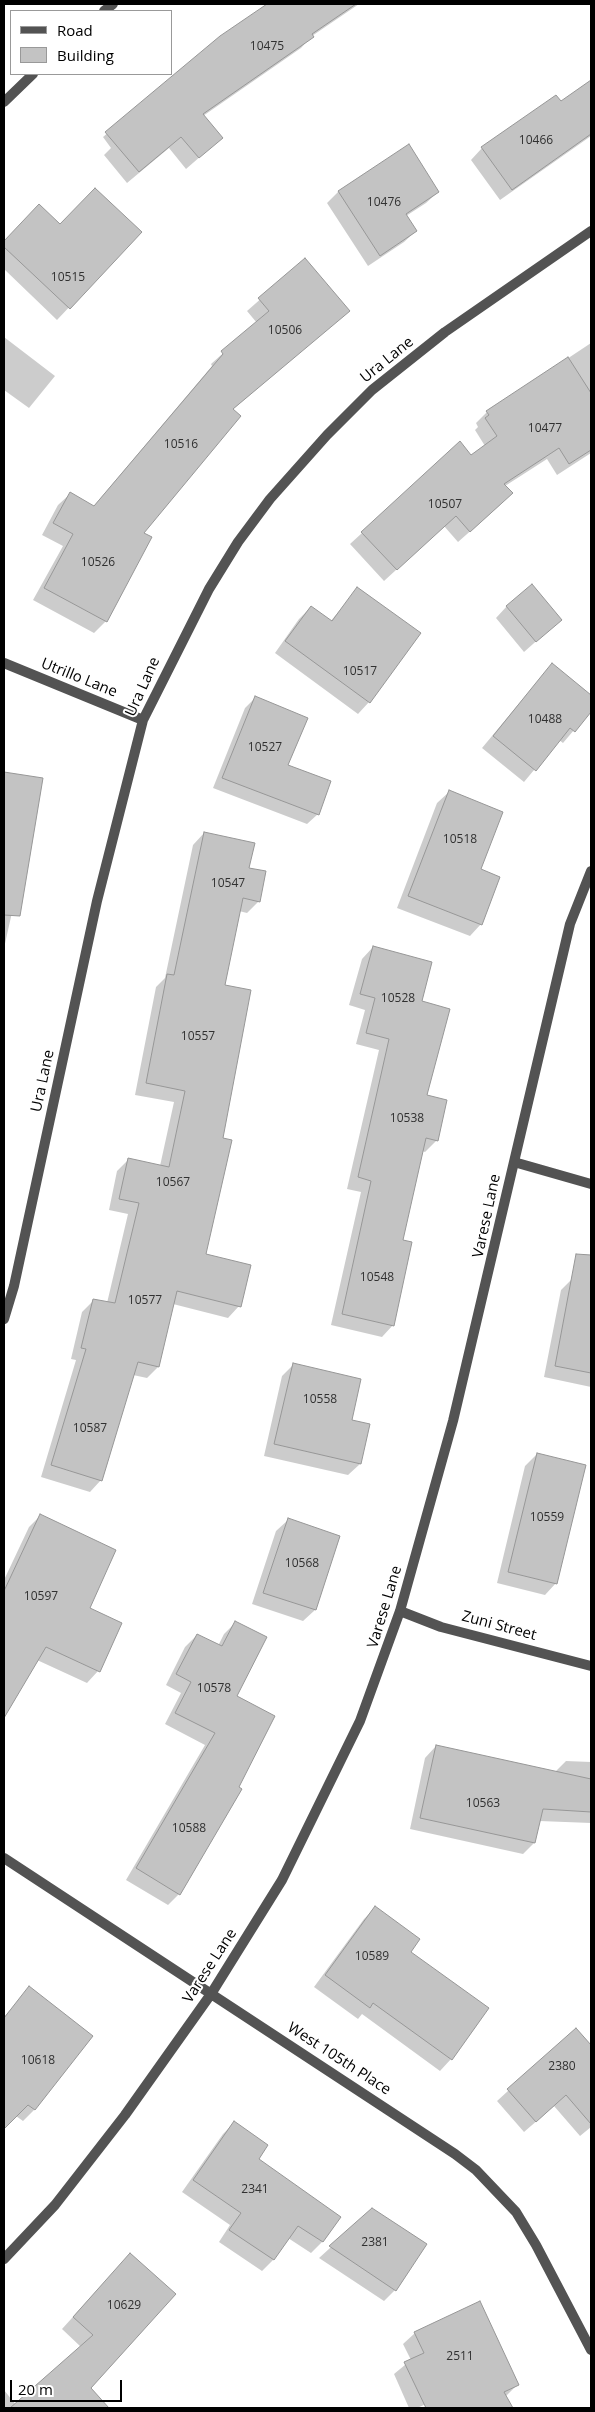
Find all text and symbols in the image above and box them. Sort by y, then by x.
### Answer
legend [10,10,172,75]
text: Road [57,20,93,40]
house number: 10475 [250,40,284,54]
text: Building [57,45,114,65]
house number: 10466 [519,134,553,148]
house number: 10476 [367,196,401,210]
house number: 10515 [51,271,85,285]
house number: 10506 [268,324,302,338]
street label: Ura Lane [357,333,417,387]
house number: 10477 [528,422,562,436]
house number: 10516 [164,438,198,452]
house number: 10507 [428,498,462,512]
house number: 10526 [81,556,115,570]
street label: Utrillo Lane [38,655,120,701]
street label: Ura Lane [122,655,164,719]
house number: 10517 [343,665,377,679]
house number: 10488 [528,713,562,727]
house number: 10527 [248,741,282,755]
house number: 10518 [443,833,477,847]
house number: 10547 [211,877,245,891]
house number: 10528 [381,992,415,1006]
house number: 10557 [181,1030,215,1044]
street label: Ura Lane [28,1048,58,1114]
house number: 10538 [390,1112,424,1126]
street label: Varese Lane [469,1173,505,1259]
house number: 10567 [156,1176,190,1190]
house number: 10548 [360,1271,394,1285]
house number: 10577 [128,1294,162,1308]
house number: 10558 [303,1393,337,1407]
house number: 10587 [73,1422,107,1436]
house number: 10559 [530,1511,564,1525]
house number: 10568 [285,1557,319,1571]
street label: Varese Lane [364,1564,406,1650]
house number: 10597 [24,1590,58,1604]
street label: Zuni Street [460,1607,538,1645]
house number: 10578 [197,1682,231,1696]
house number: 10563 [466,1797,500,1811]
house number: 10588 [172,1822,206,1836]
street label: Varese Lane [179,1925,241,2007]
house number: 10589 [355,1950,389,1964]
street label: West 105th Place [284,2019,394,2099]
house number: 10618 [21,2054,55,2068]
house number: 2380 [548,2060,576,2074]
house number: 2341 [241,2183,269,2197]
house number: 2381 [361,2236,389,2250]
house number: 10629 [107,2299,141,2313]
house number: 2511 [446,2350,474,2364]
scale bar [12,2370,125,2402]
text: 20 m [18,2379,53,2399]

